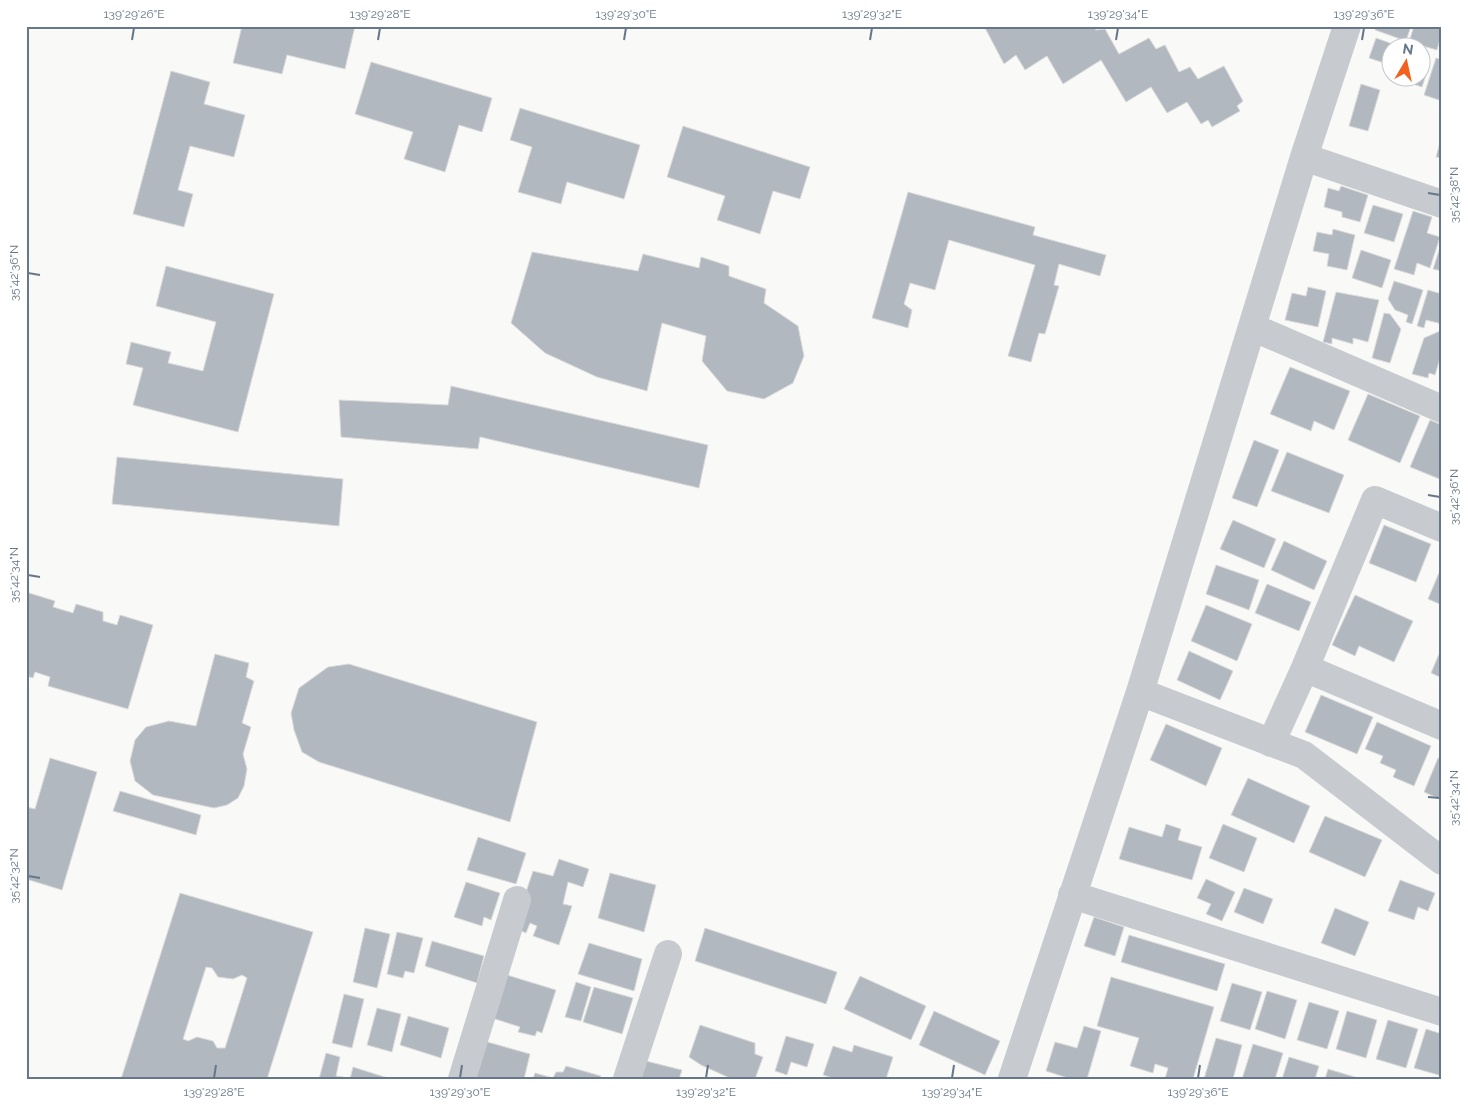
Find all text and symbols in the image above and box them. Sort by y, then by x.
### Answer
text: 139°29'26"E [103,7,165,21]
text: 139°29'28"E [350,7,410,21]
text: 139°29'30"E [595,7,657,21]
text: 139°29'32"E [842,7,902,21]
text: 139°29'34"E [1088,7,1148,21]
text: 139°29'36"E [1333,7,1395,21]
north arrow [1380,38,1430,88]
text: N [1402,40,1415,58]
text: 35°42'38"N [1447,167,1461,223]
text: 35°42'36"N [7,245,21,301]
text: 35°42'36"N [1447,469,1461,525]
text: 35°42'34"N [7,547,21,603]
text: 35°42'34"N [1447,770,1461,826]
text: 35°42'32"N [7,848,21,904]
text: 139°29'28"E [184,1085,244,1099]
text: 139°29'30"E [429,1085,491,1099]
text: 139°29'32"E [676,1085,736,1099]
text: 139°29'34"E [922,1085,982,1099]
text: 139°29'36"E [1167,1085,1229,1099]

